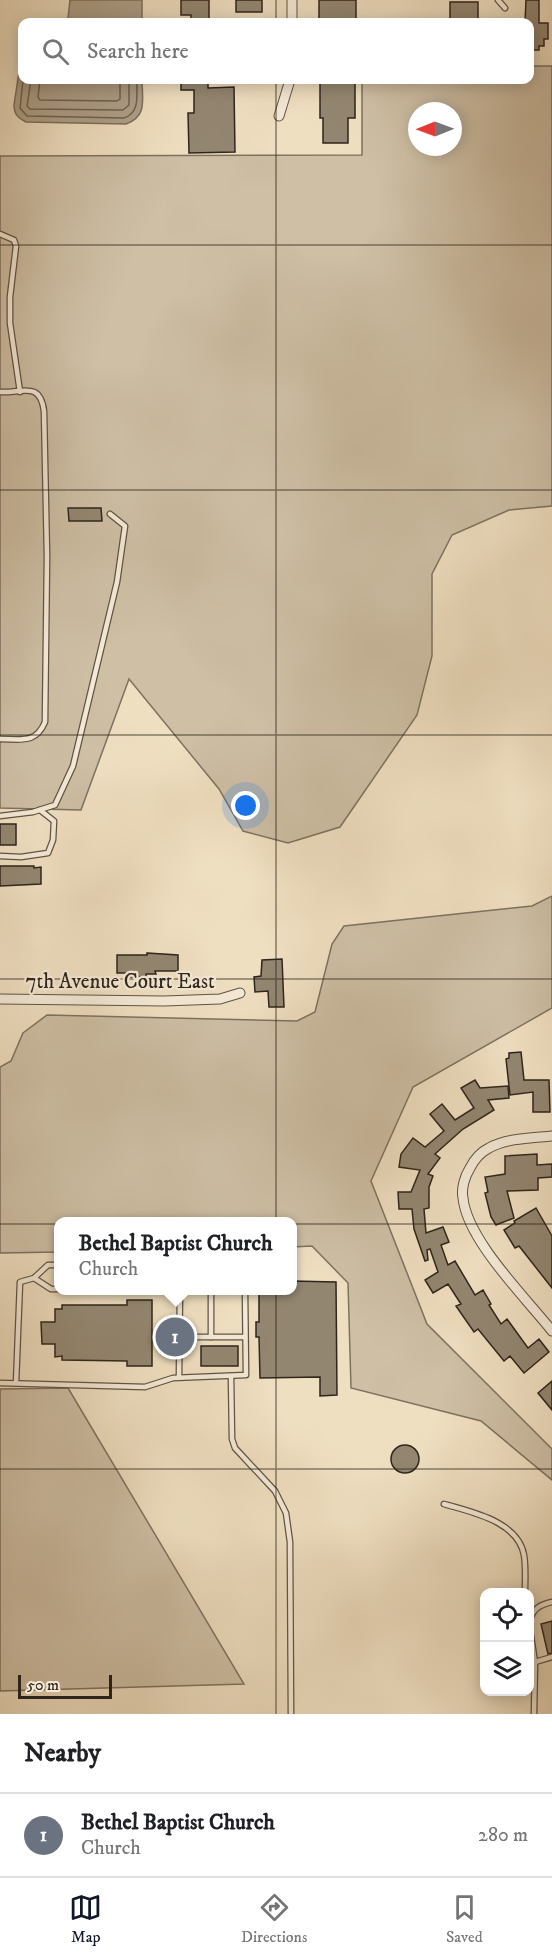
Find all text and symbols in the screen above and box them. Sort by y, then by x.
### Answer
search box [18,18,534,84]
icon: search [39,35,72,68]
text: Search here [87,38,189,65]
north arrow [408,102,462,156]
your location [231,791,260,820]
street label: 7th Avenue Court East [25,969,215,995]
popup [54,1217,297,1295]
text: Bethel Baptist Church [79,1230,272,1257]
text: Church [79,1257,138,1282]
pin: 1 [156,1314,195,1360]
map controls [480,1588,534,1696]
button: locate [480,1588,534,1642]
button: layers [480,1642,534,1696]
scale bar [18,1672,112,1700]
text: 50 m [27,1675,59,1695]
text: Nearby [24,1737,101,1770]
text: Bethel Baptist Church [81,1809,275,1836]
text: 1 [40,1823,47,1848]
text: 280 m [478,1823,528,1848]
text: Church [81,1836,141,1861]
tab: Map [69,1891,102,1947]
tab: Directions [241,1891,307,1947]
tab: Saved [446,1891,483,1947]

